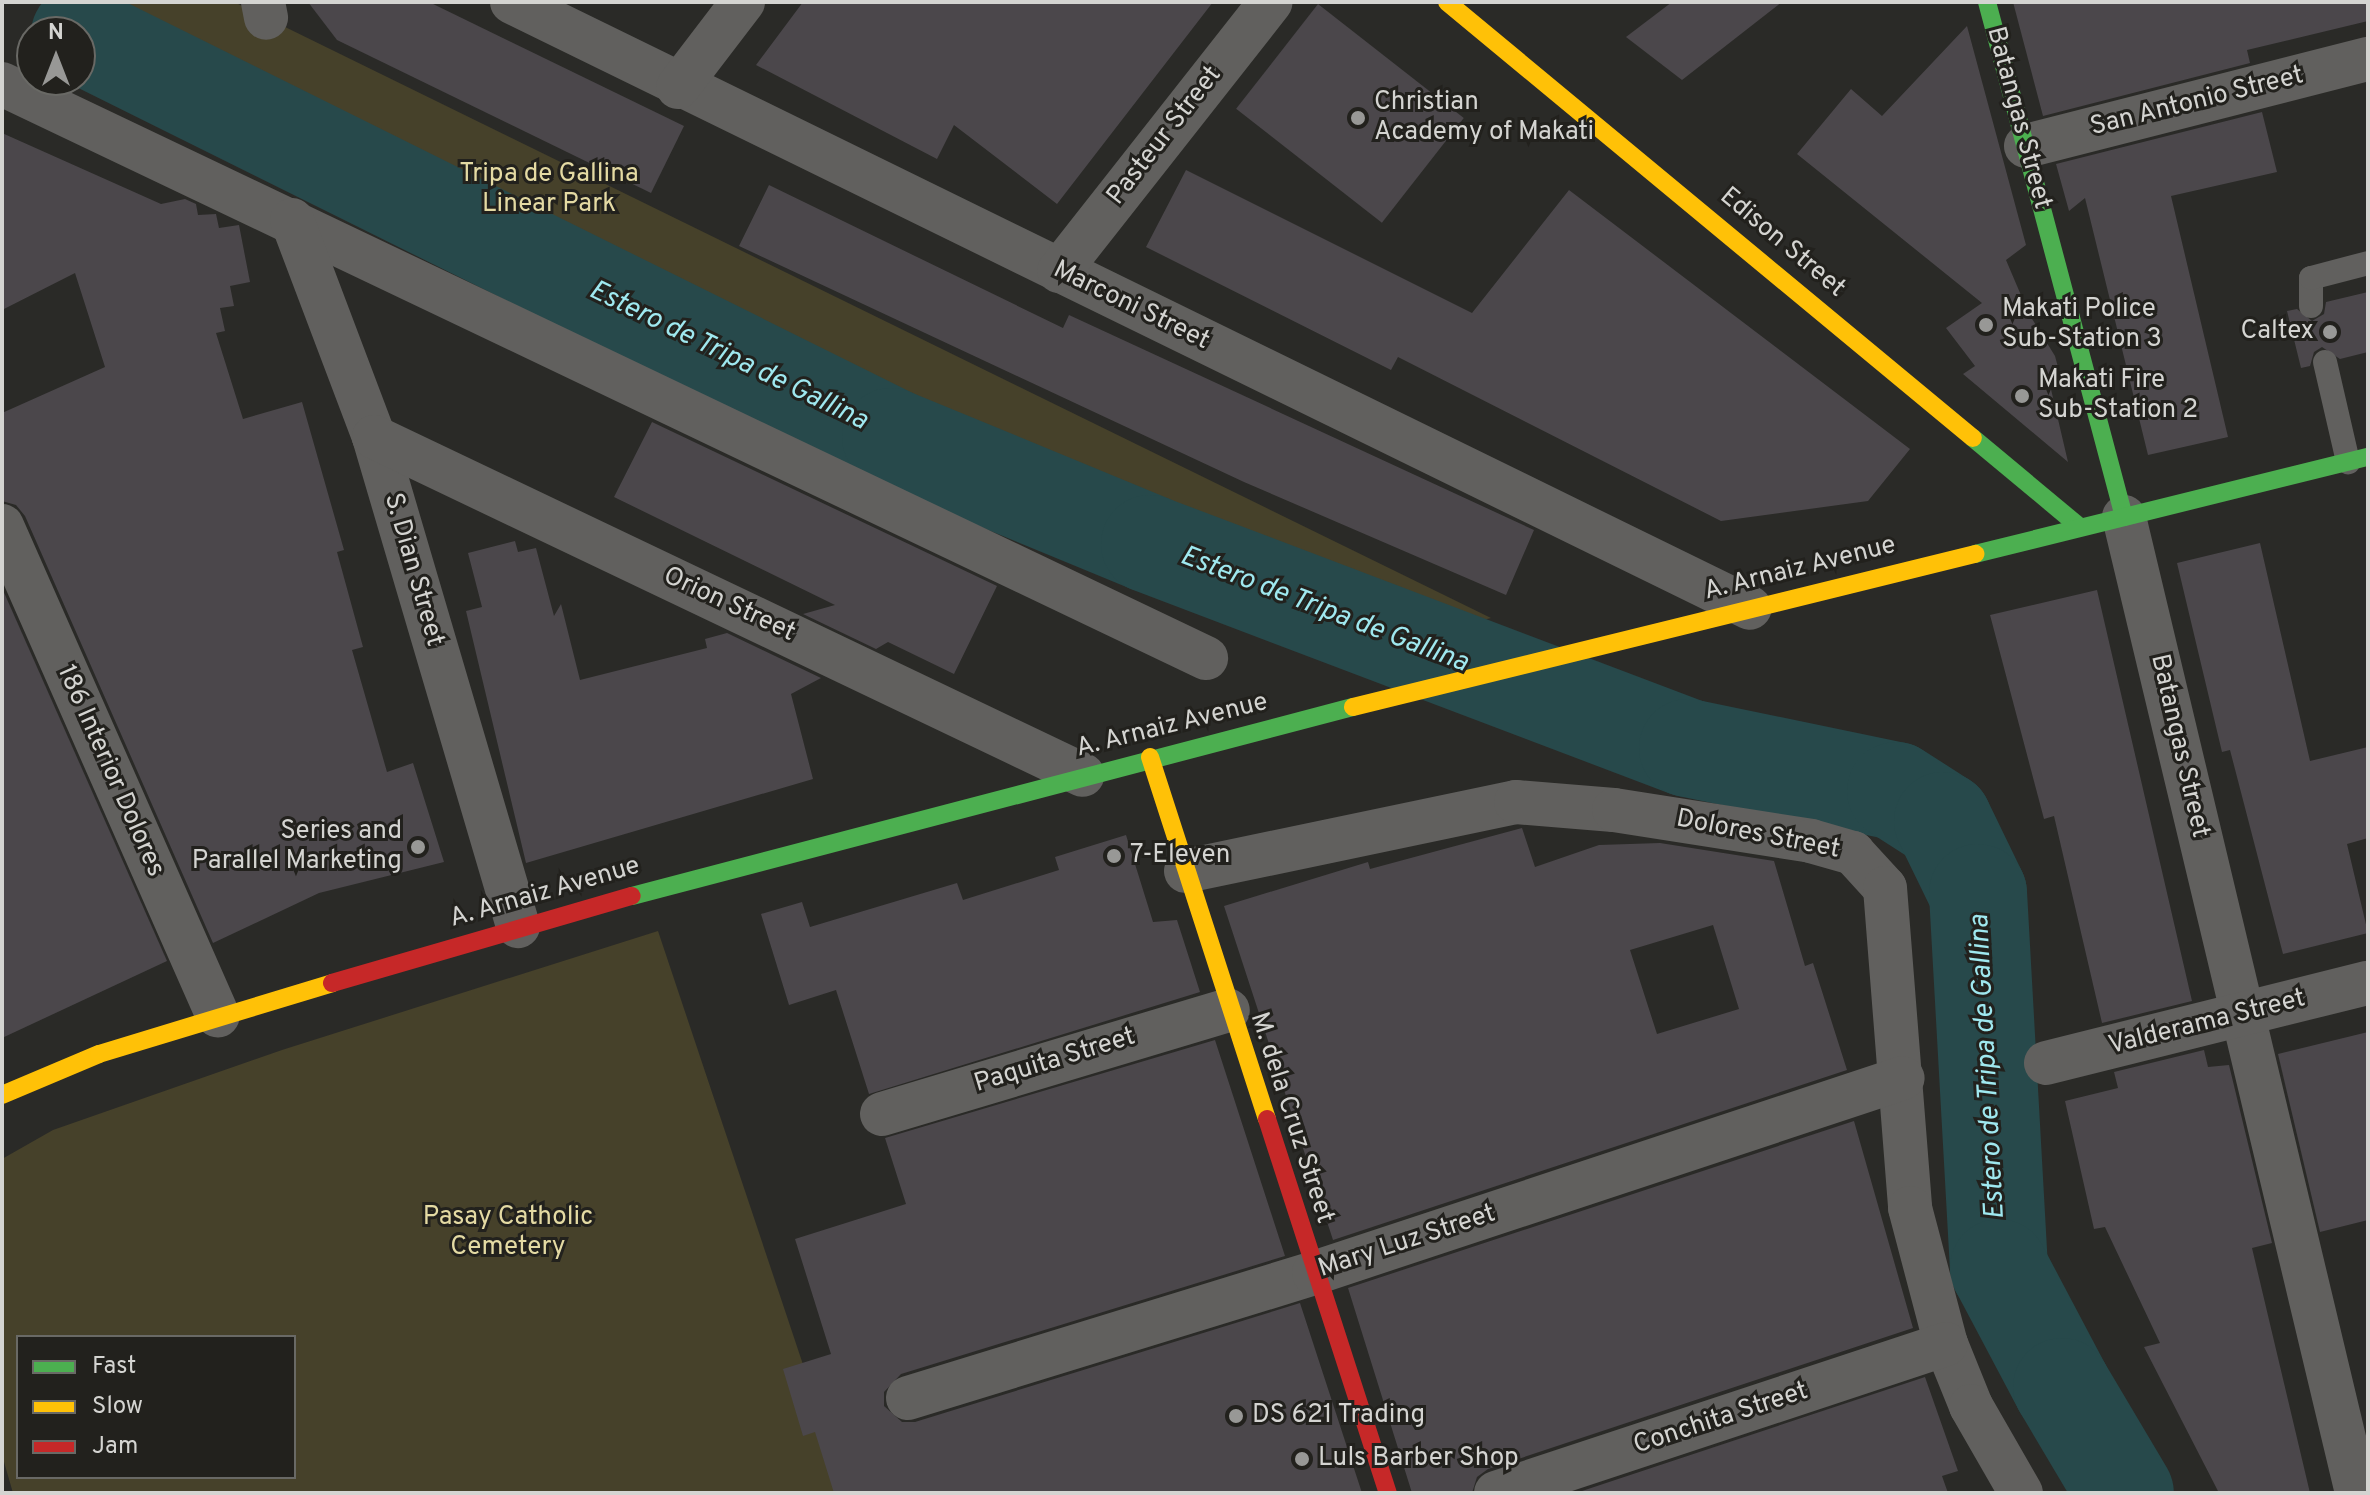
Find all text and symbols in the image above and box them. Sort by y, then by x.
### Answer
north arrow [16,16,96,96]
text: N [48,20,64,47]
street label: Batangas Street [1979,23,2057,213]
street label: Pasteur Street [1101,60,1229,212]
street label: San Antonio Street [2087,60,2307,144]
place label: Christian Academy of Makati [1374,87,1594,148]
marker: Christian Academy of Makati [1349,109,1367,127]
park label: Tripa de Gallina Linear Park [459,159,639,220]
street label: Edison Street [1713,181,1851,305]
street label: Marconi Street [1048,255,1214,357]
water label: Estero de Tripa de Gallina [583,274,873,438]
place label: Makati Police Sub-Station 3 [2002,294,2162,356]
marker: Makati Police Sub-Station 3 [1977,316,1995,334]
place label: Caltex [2240,316,2314,348]
marker: Caltex [2321,323,2339,341]
place label: Makati Fire Sub-Station 2 [2038,365,2198,426]
marker: Makati Fire Sub-Station 2 [2013,387,2031,405]
street label: S. Dian Street [376,490,450,650]
street label: A. Arnaiz Avenue [1700,530,1900,608]
water label: Estero de Tripa de Gallina [1175,539,1473,681]
street label: Orion Street [658,561,800,649]
street label: Batangas Street [2143,651,2215,841]
street label: 186 Interior Dolores [49,660,171,882]
street label: A. Arnaiz Avenue [1072,687,1272,765]
street label: Dolores Street [1673,804,1843,866]
place label: Series and Parallel Marketing [192,816,402,878]
marker: Series and Parallel Marketing [409,838,427,856]
place label: 7-Eleven [1130,840,1230,872]
marker: 7-Eleven [1105,847,1123,865]
street label: A. Arnaiz Avenue [445,851,645,935]
water label: Estero de Tripa de Gallina [1963,913,2013,1221]
street label: Valderama Street [2105,983,2309,1063]
street label: M. dela Cruz Street [1242,1009,1340,1227]
street label: Paquita Street [971,1022,1139,1100]
street label: Mary Luz Street [1315,1199,1499,1285]
park label: Pasay Catholic Cemetery [423,1202,593,1264]
legend [16,1335,296,1479]
text: Fast [92,1352,136,1382]
street label: Conchita Street [1630,1376,1812,1462]
text: Slow [92,1392,143,1422]
place label: DS 621 Trading [1252,1400,1426,1432]
marker: DS 621 Trading [1227,1407,1245,1425]
text: Jam [92,1432,138,1462]
place label: LuIs Barber Shop [1318,1443,1519,1475]
marker: LuIs Barber Shop [1293,1450,1311,1468]

